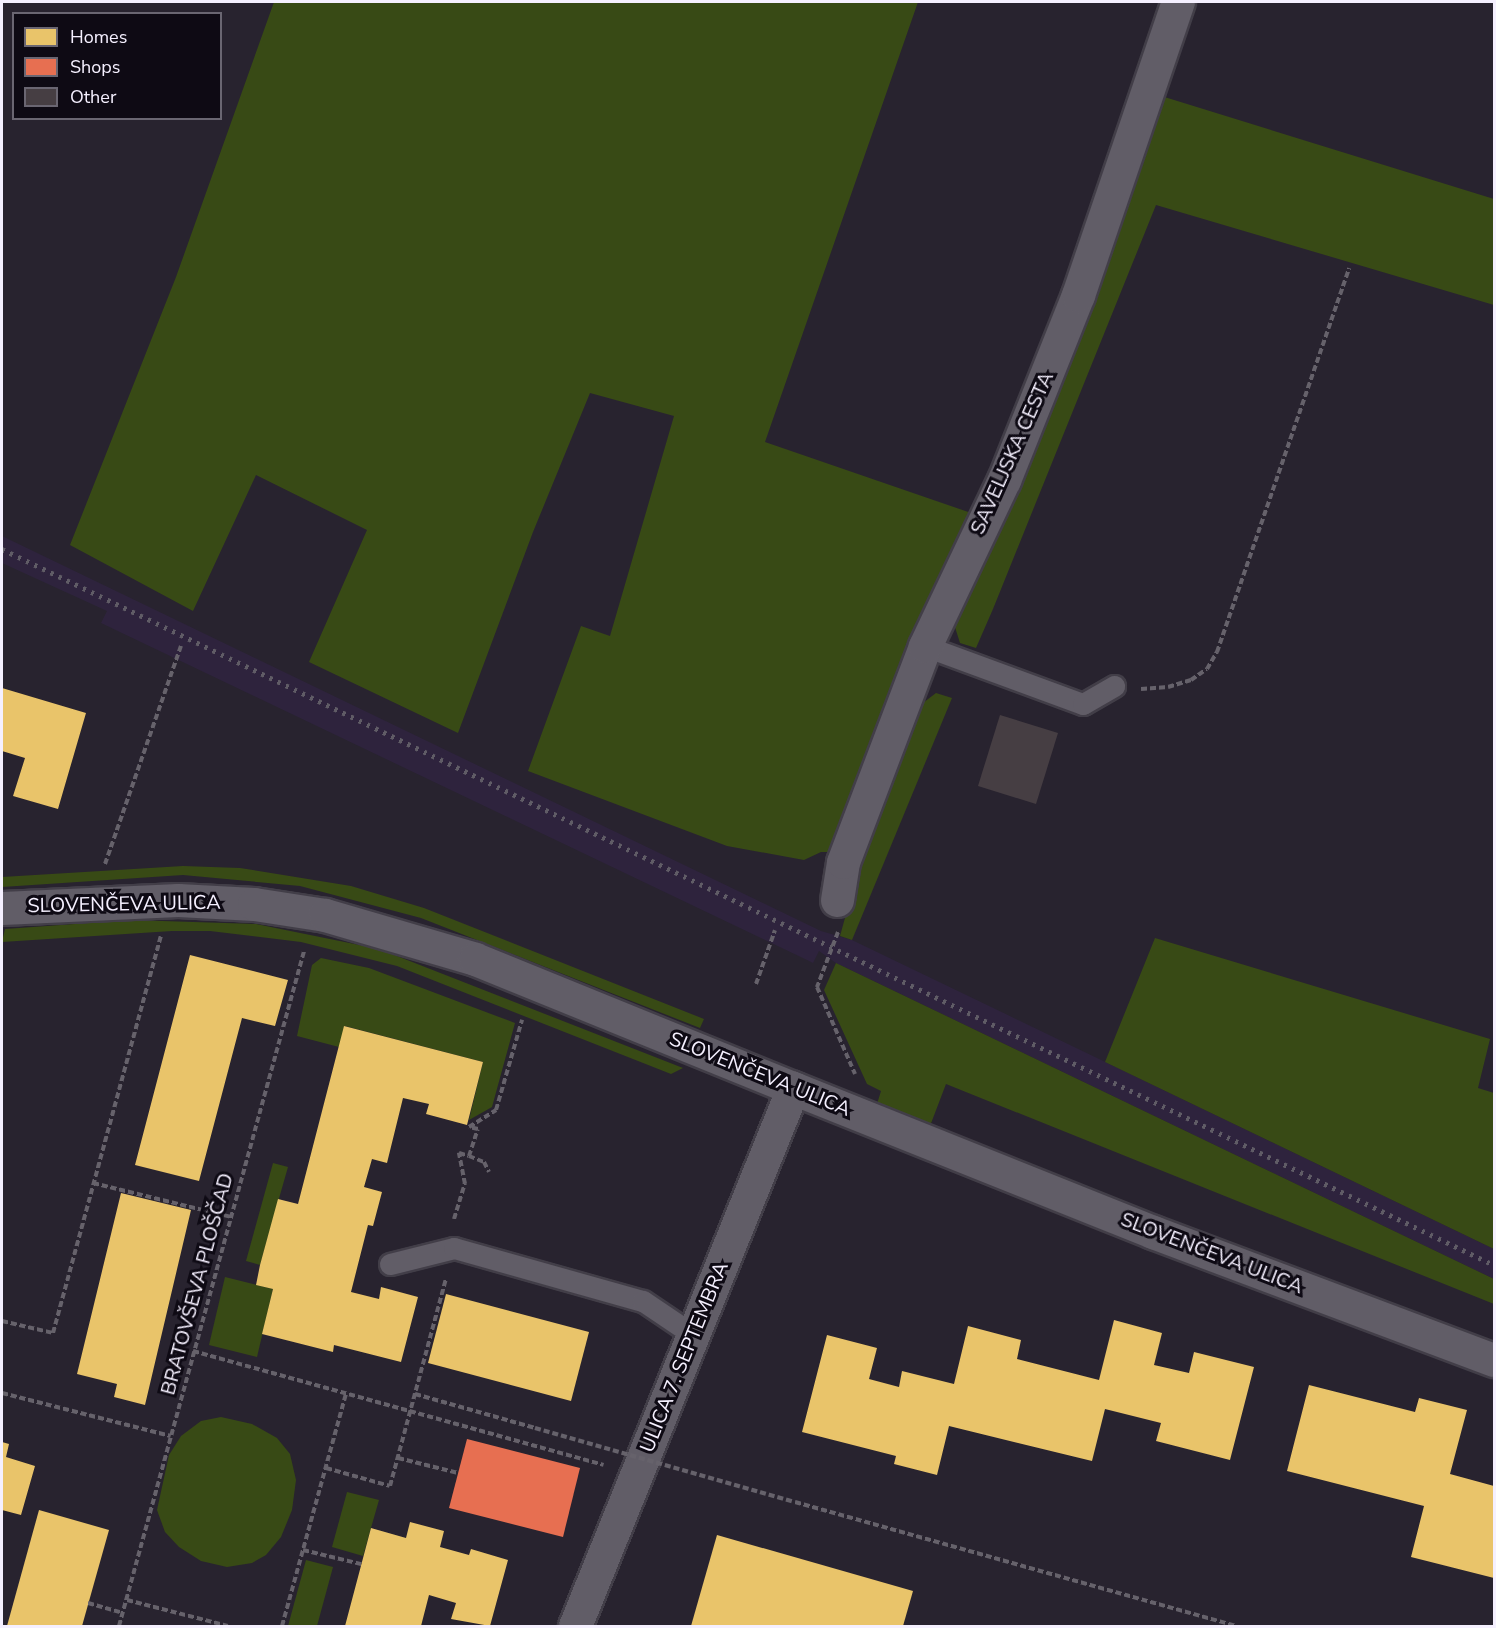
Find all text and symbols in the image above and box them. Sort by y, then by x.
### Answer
legend [12,12,222,120]
text: Homes [70,25,127,49]
text: Shops [70,55,120,79]
text: Other [70,85,116,109]
street label: SAVELJSKA CESTA [965,368,1059,538]
street label: SLOVENČEVA ULICA [27,890,221,918]
street label: SLOVENČEVA ULICA [666,1027,854,1121]
street label: BRATOVŠEVA PLOŠČAD [156,1170,238,1398]
street label: SLOVENČEVA ULICA [1117,1207,1307,1299]
street label: ULICA 7. SEPTEMBRA [635,1258,733,1456]

